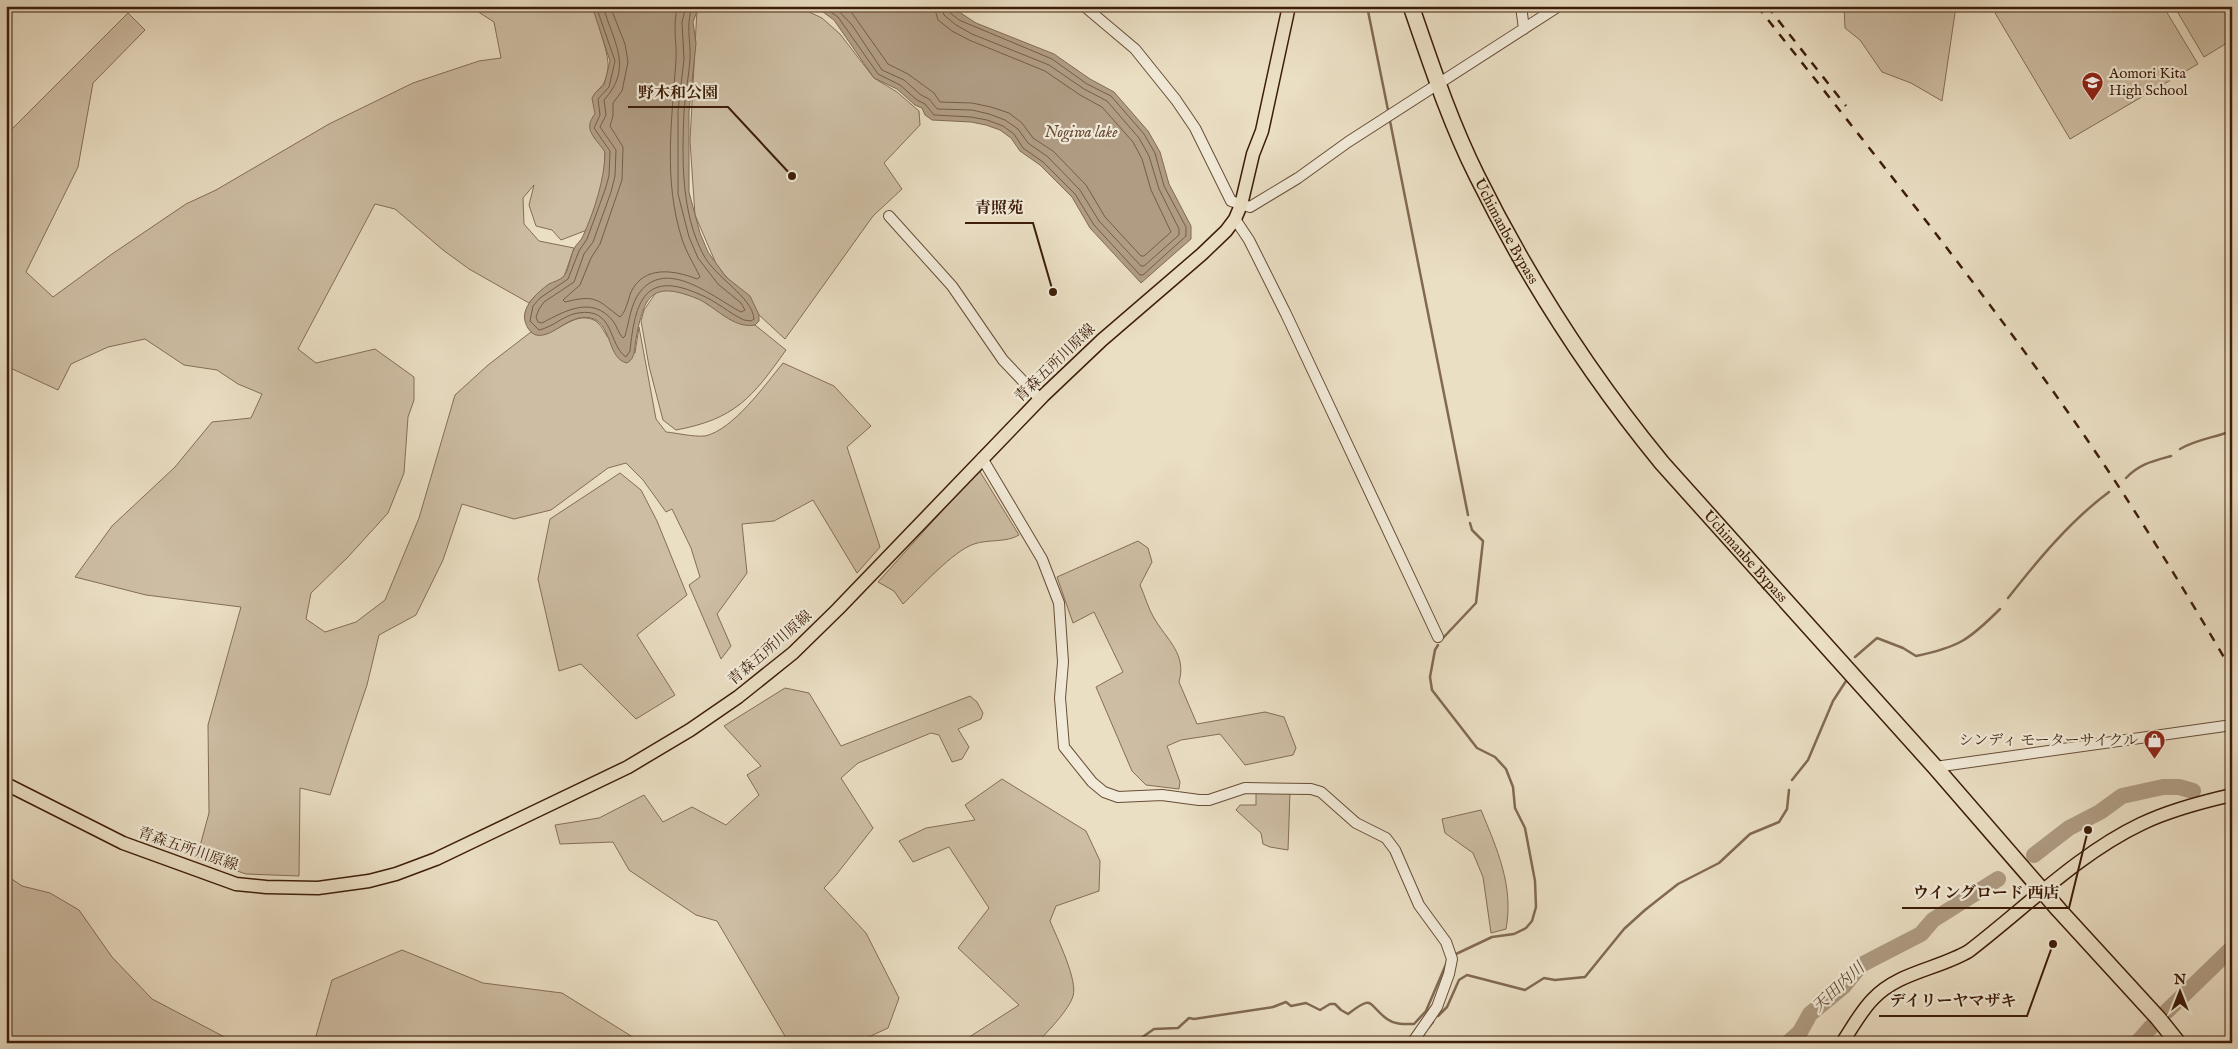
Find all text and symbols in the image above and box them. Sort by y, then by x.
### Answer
place label: Aomori Kita High School [2108,64,2188,100]
school or university icon: Aomori Kita High School [2081,70,2105,101]
callout: 野木和公園 [628,76,728,107]
text: 野木和公園 [638,84,718,104]
water label: Nogiwa lake [1044,123,1118,143]
street label: Uchimanbe Bypass [1470,175,1543,287]
callout: 青照苑 [965,192,1033,223]
text: 青照苑 [975,199,1024,219]
street label: 青森五所川原線 [1011,320,1099,406]
street label: Uchimanbe Bypass [1699,506,1792,606]
street label: 青森五所川原線 [724,606,816,690]
shop icon: シンディ モーターサイクル [2142,728,2166,759]
place label: シンディ モーターサイクル [1959,731,2138,750]
street label: 青森五所川原線 [135,823,241,875]
callout: ウイングロード 西店 [1902,877,2069,908]
text: ウイングロード 西店 [1913,884,2059,904]
water label: 天田内川 [1809,958,1871,1017]
north arrow [2156,966,2206,1016]
text: N [2173,971,2186,989]
callout: デイリーヤマザキ [1879,985,2027,1016]
text: デイリーヤマザキ [1890,992,2016,1012]

